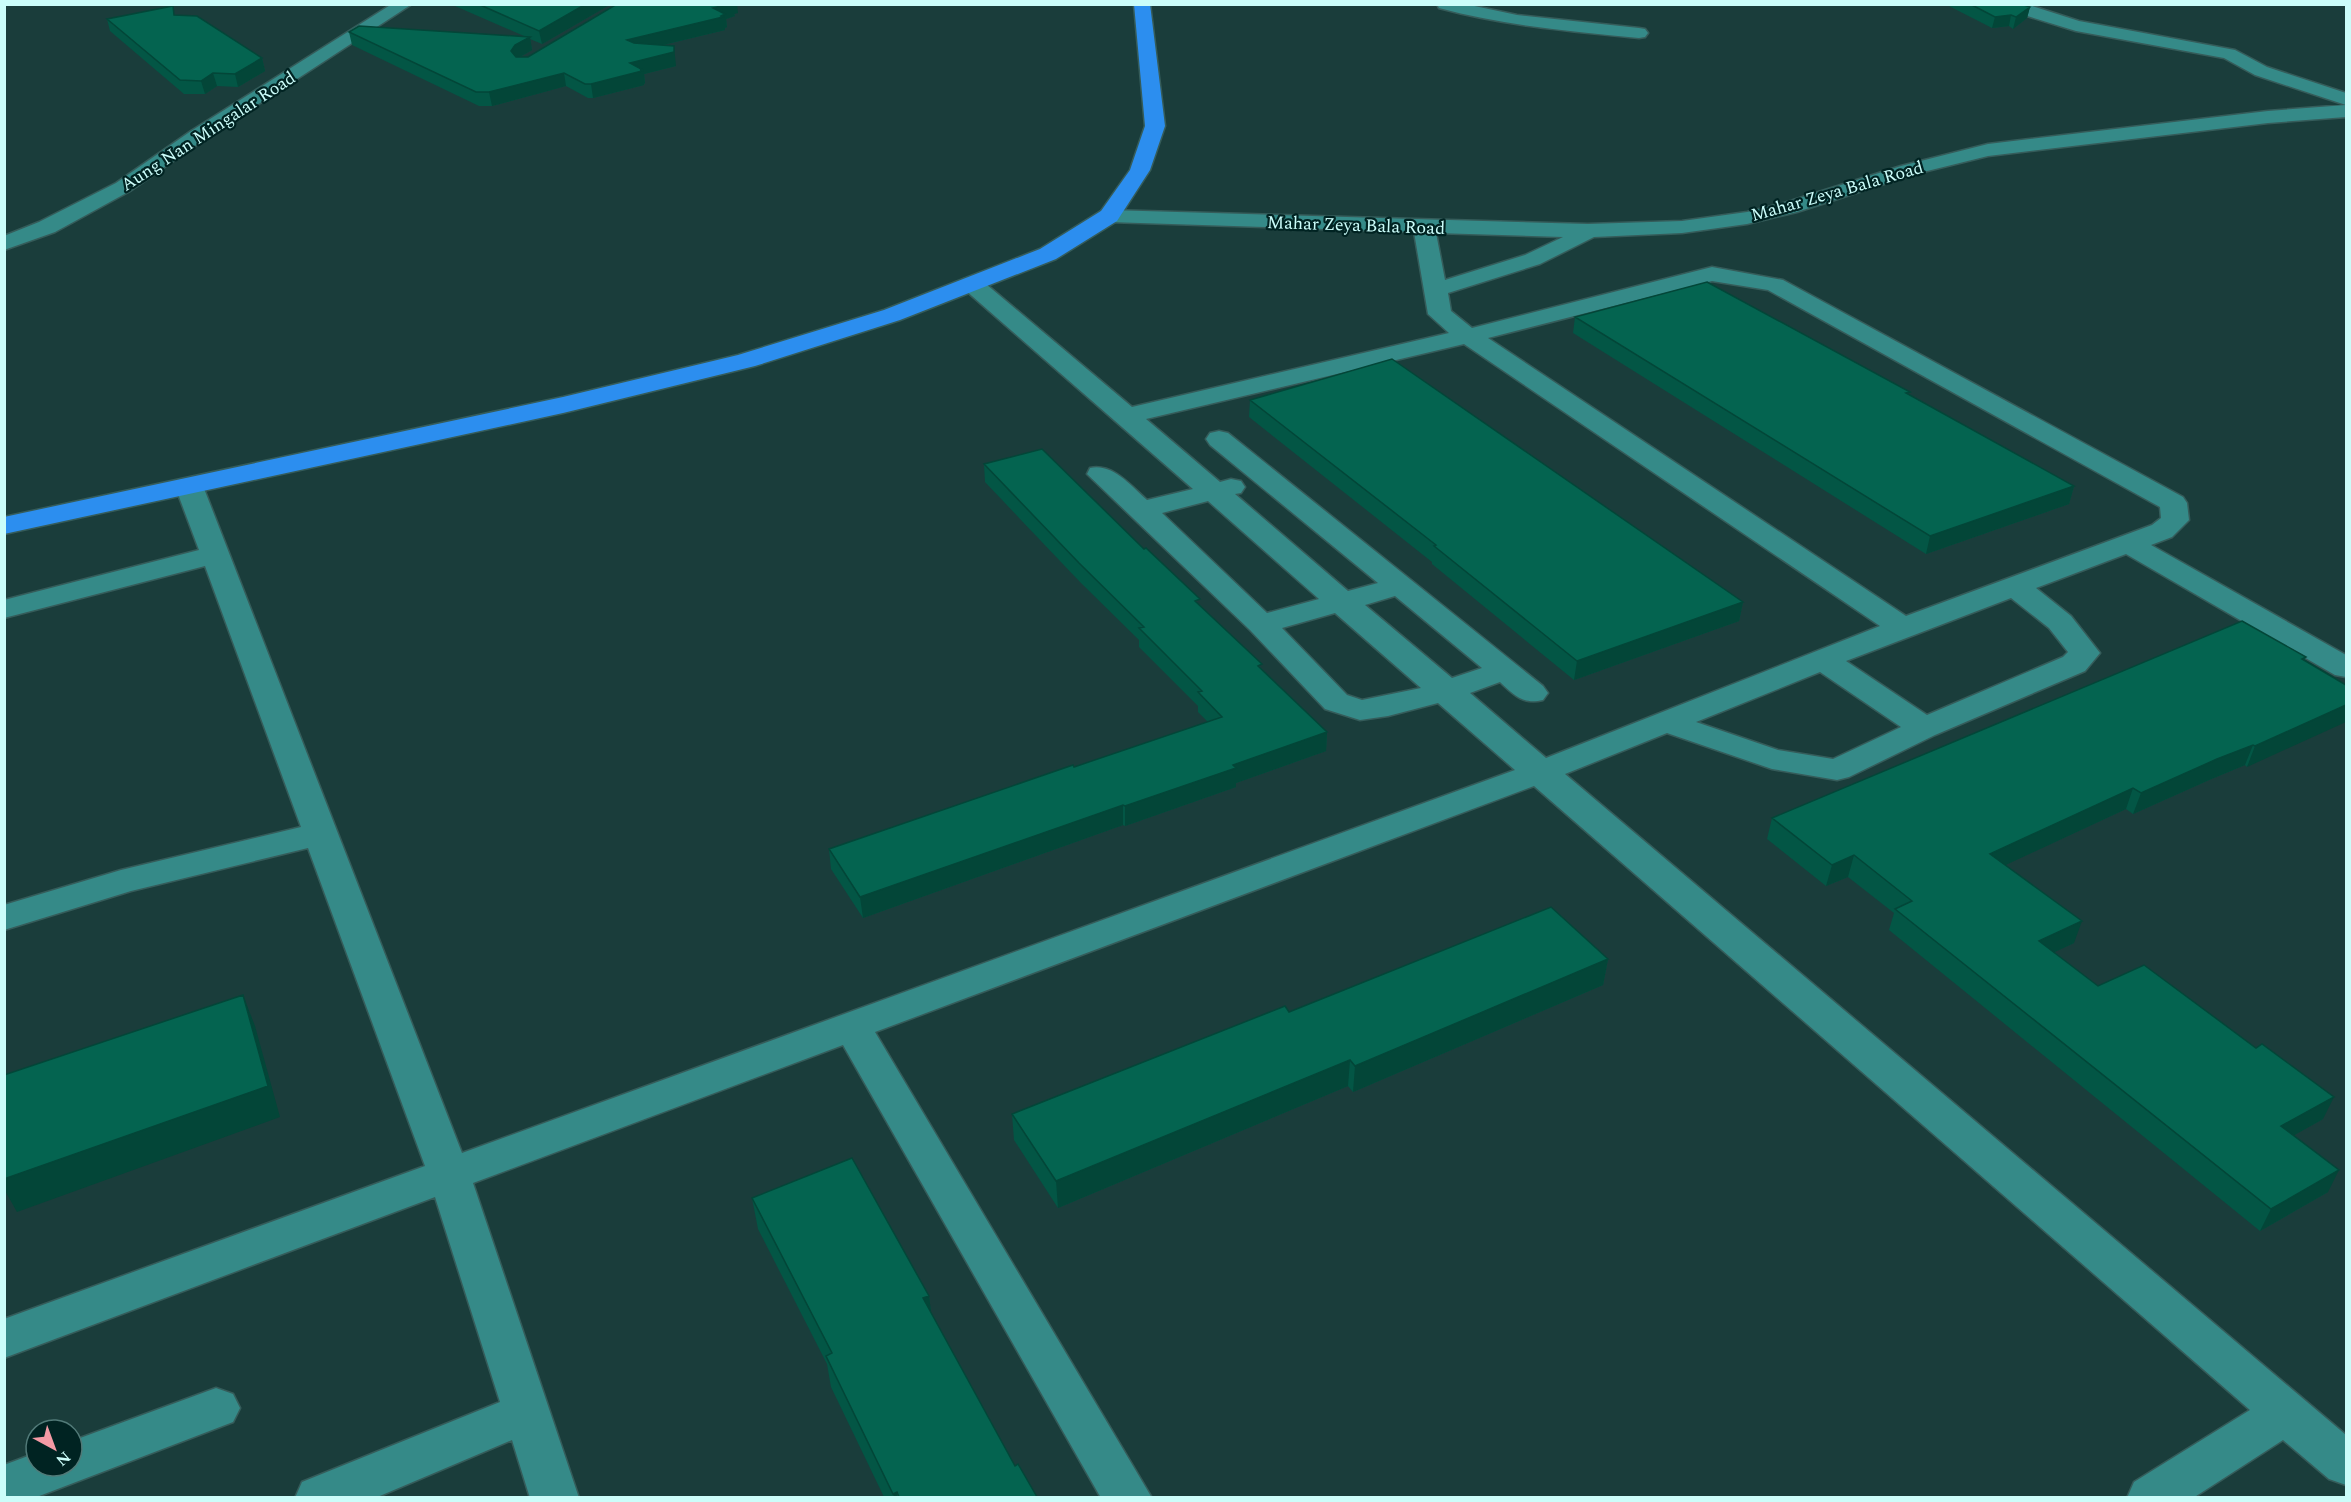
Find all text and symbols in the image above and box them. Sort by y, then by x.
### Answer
street label: Aung Nan Mingalar Road [115,65,301,198]
street label: Mahar Zeya Bala Road [1748,154,1927,229]
street label: Mahar Zeya Bala Road [1266,209,1446,242]
north arrow [24,1418,84,1478]
text: N [50,1445,76,1472]

